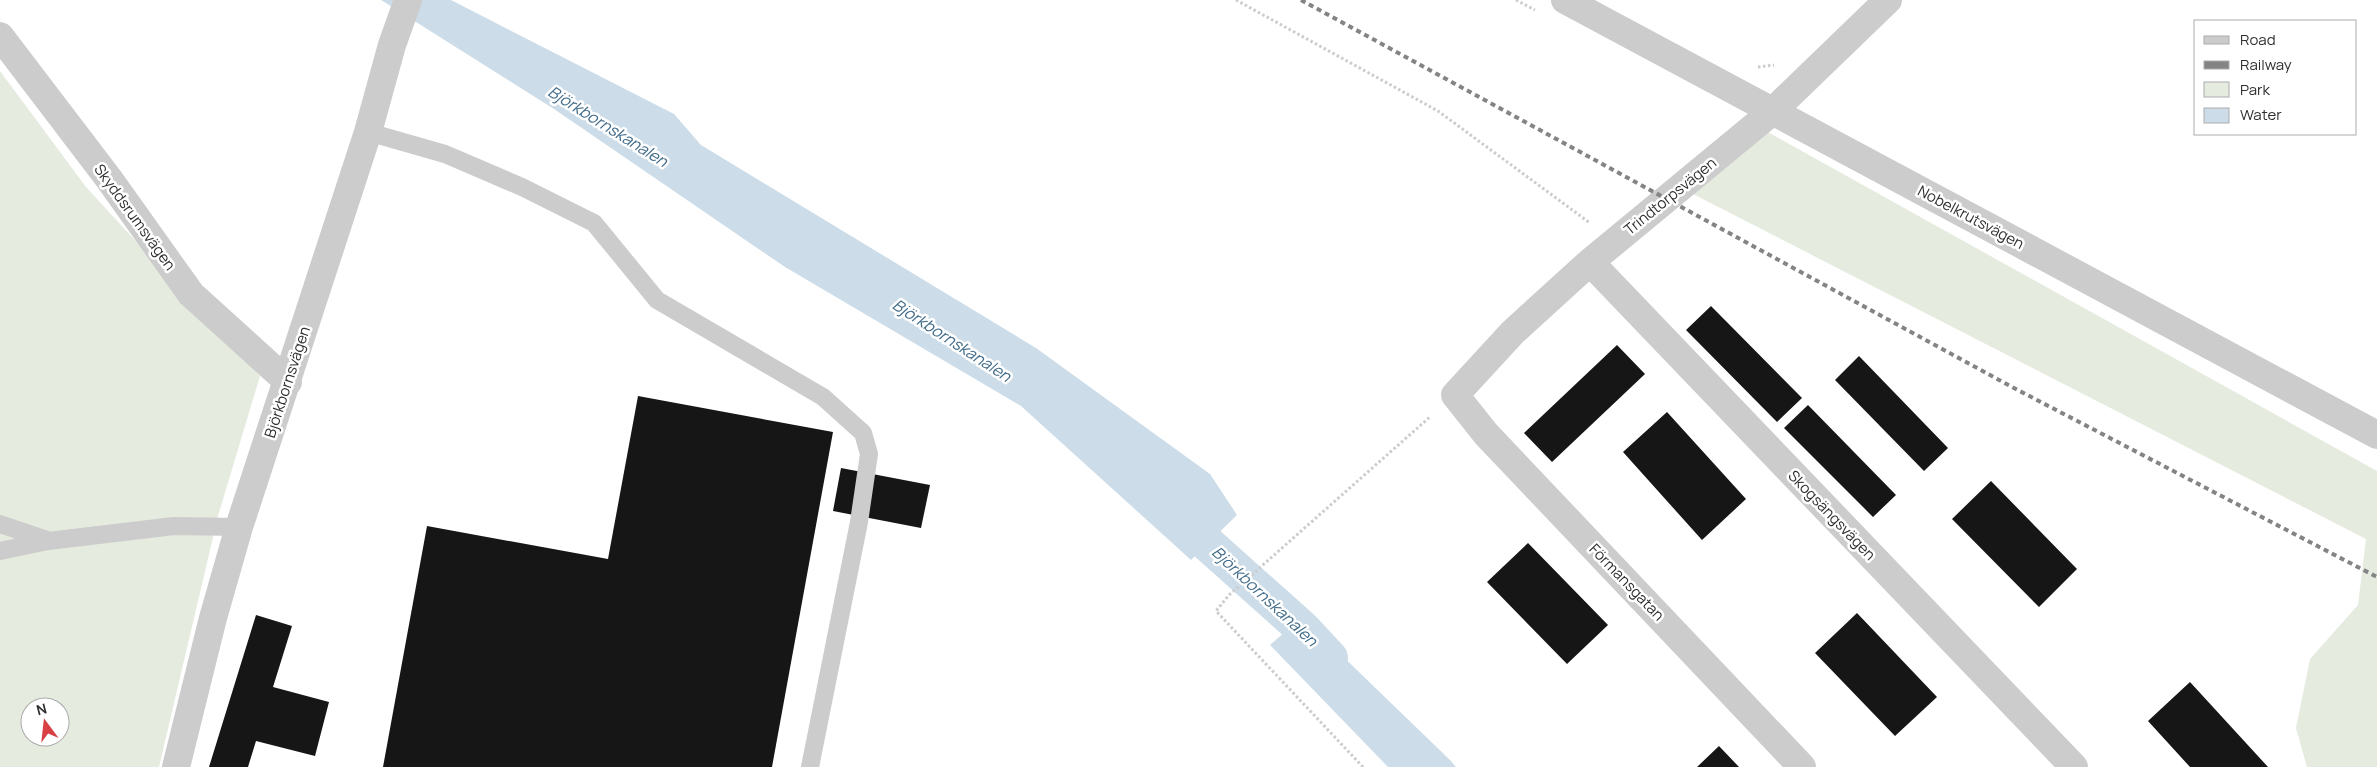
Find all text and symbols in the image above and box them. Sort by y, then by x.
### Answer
legend [2194,20,2357,135]
text: Road [2240,29,2276,50]
text: Railway [2240,54,2292,75]
text: Park [2240,79,2270,100]
water label: Björkbornskanalen [544,80,672,172]
text: Water [2240,104,2282,125]
street label: Trindtorpsvägen [1619,152,1721,240]
street label: Skyddsrumsvägen [89,160,181,274]
street label: Nobelkrutsvägen [1914,180,2028,254]
water label: Björkbornskanalen [888,293,1016,387]
street label: Björkbornsvägen [259,323,315,440]
street label: Skogsängsvägen [1784,465,1880,565]
street label: Förmansgatan [1585,539,1669,625]
water label: Björkbornskanalen [1207,541,1323,651]
north arrow [20,697,70,747]
text: N [34,698,49,719]

